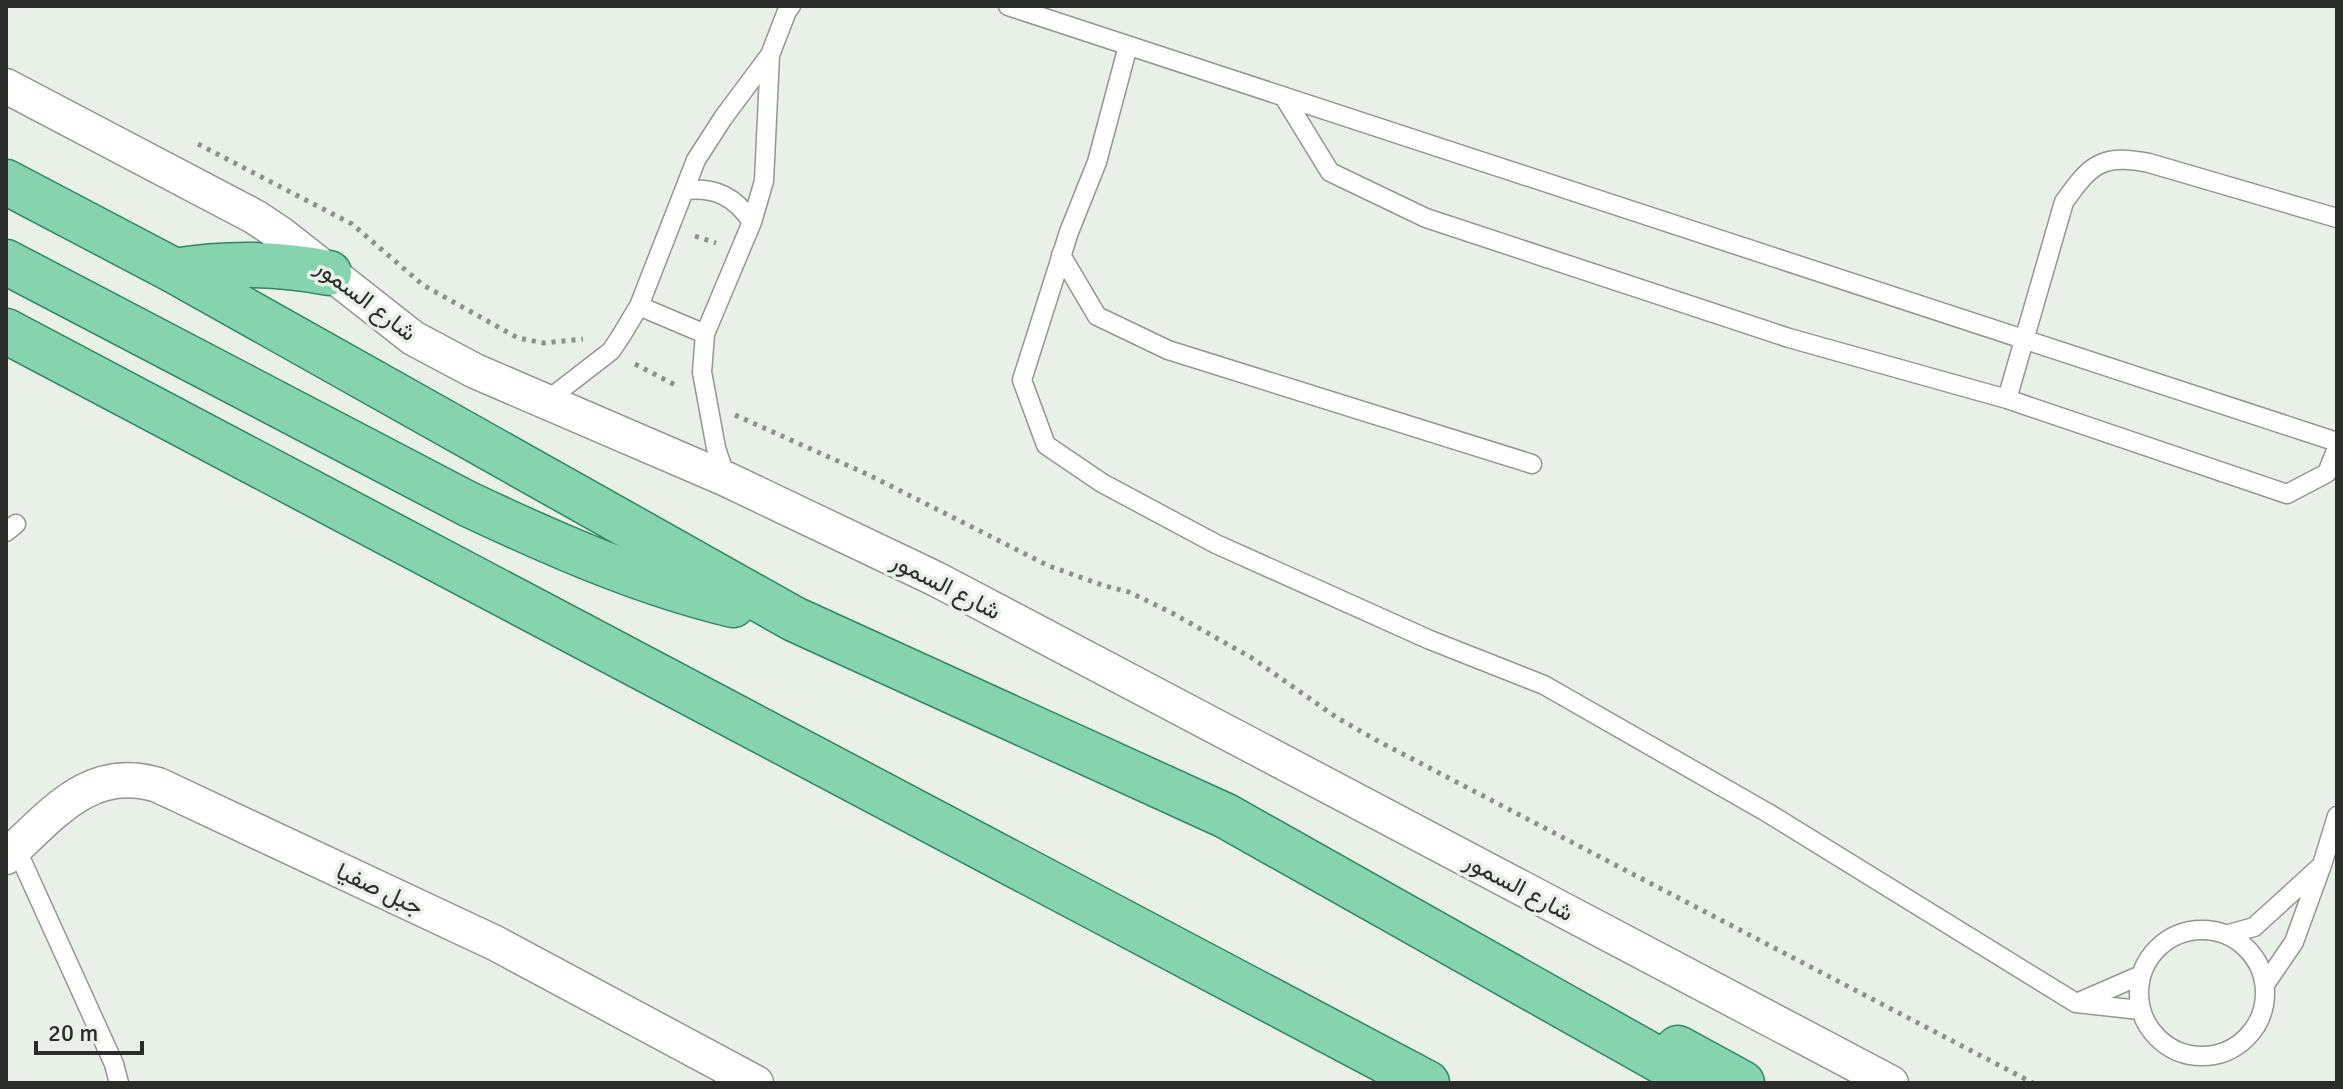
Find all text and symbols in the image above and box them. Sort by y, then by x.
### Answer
street label: شارع السمور [308,252,423,349]
street label: شارع السمور [885,545,1006,627]
street label: شارع السمور [1458,845,1579,929]
street label: جبل صفيا [332,856,428,922]
scale bar [36,1005,142,1055]
text: 20 m [48,1018,98,1048]

